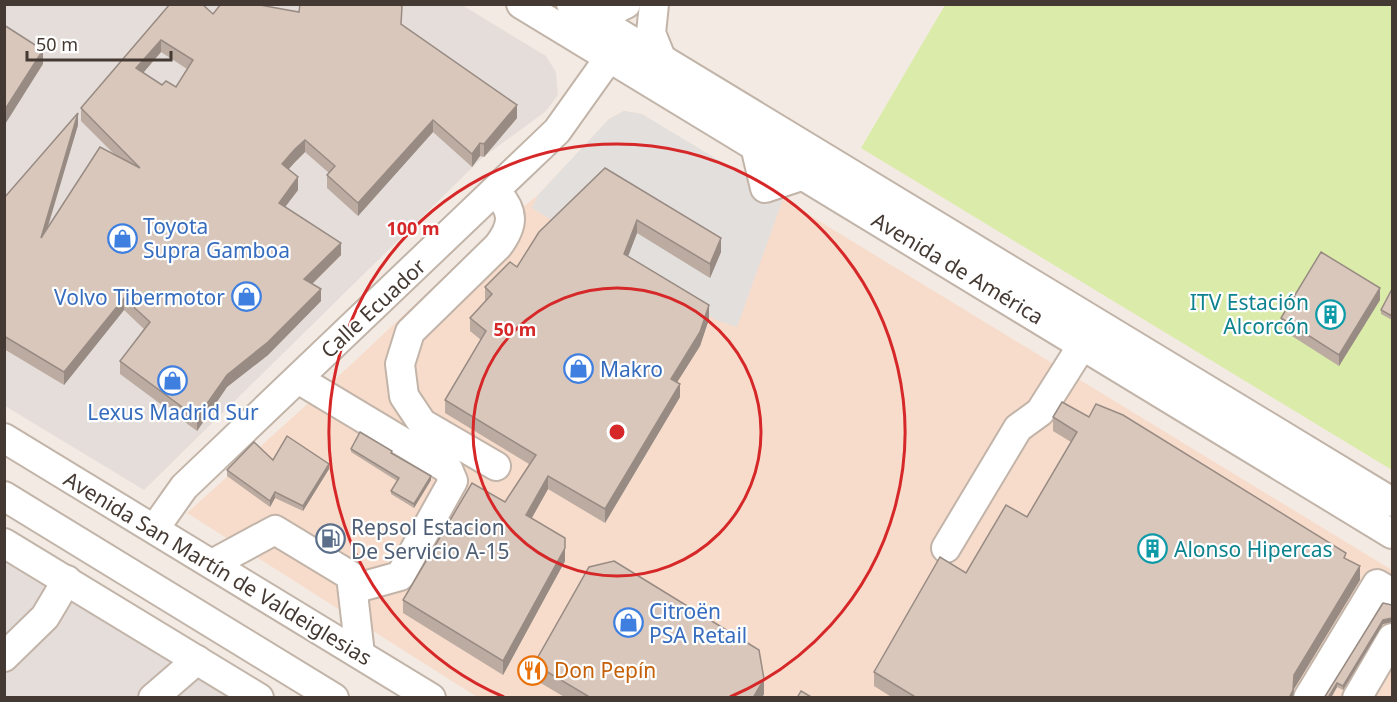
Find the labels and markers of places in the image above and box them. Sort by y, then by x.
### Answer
place label: Toyota Supra Gamboa [143,212,290,264]
shop icon: Toyota Supra Gamboa [106,222,138,254]
shop icon: Volvo Tibermotor [230,281,262,313]
place label: Volvo Tibermotor [54,283,225,311]
place label: ITV Estación Alcorcón [1190,288,1309,340]
building icon: ITV Estación Alcorcón [1314,298,1346,330]
shop icon: Makro [563,353,595,385]
place label: Makro [600,355,663,383]
shop icon: Lexus Madrid Sur [157,365,189,397]
place label: Lexus Madrid Sur [87,398,259,426]
centre of rings [607,422,627,442]
place label: Repsol Estacion De Servicio A-15 [351,513,510,565]
fuel station icon: Repsol Estacion De Servicio A-15 [314,523,346,555]
building icon: Alonso Hipercas [1137,533,1169,565]
place label: Alonso Hipercas [1174,535,1333,563]
place label: Citroën PSA Retail [649,597,747,649]
shop icon: Citroën PSA Retail [612,607,644,639]
restaurant icon: Don Pepín [517,654,549,686]
place label: Don Pepín [554,656,656,684]

